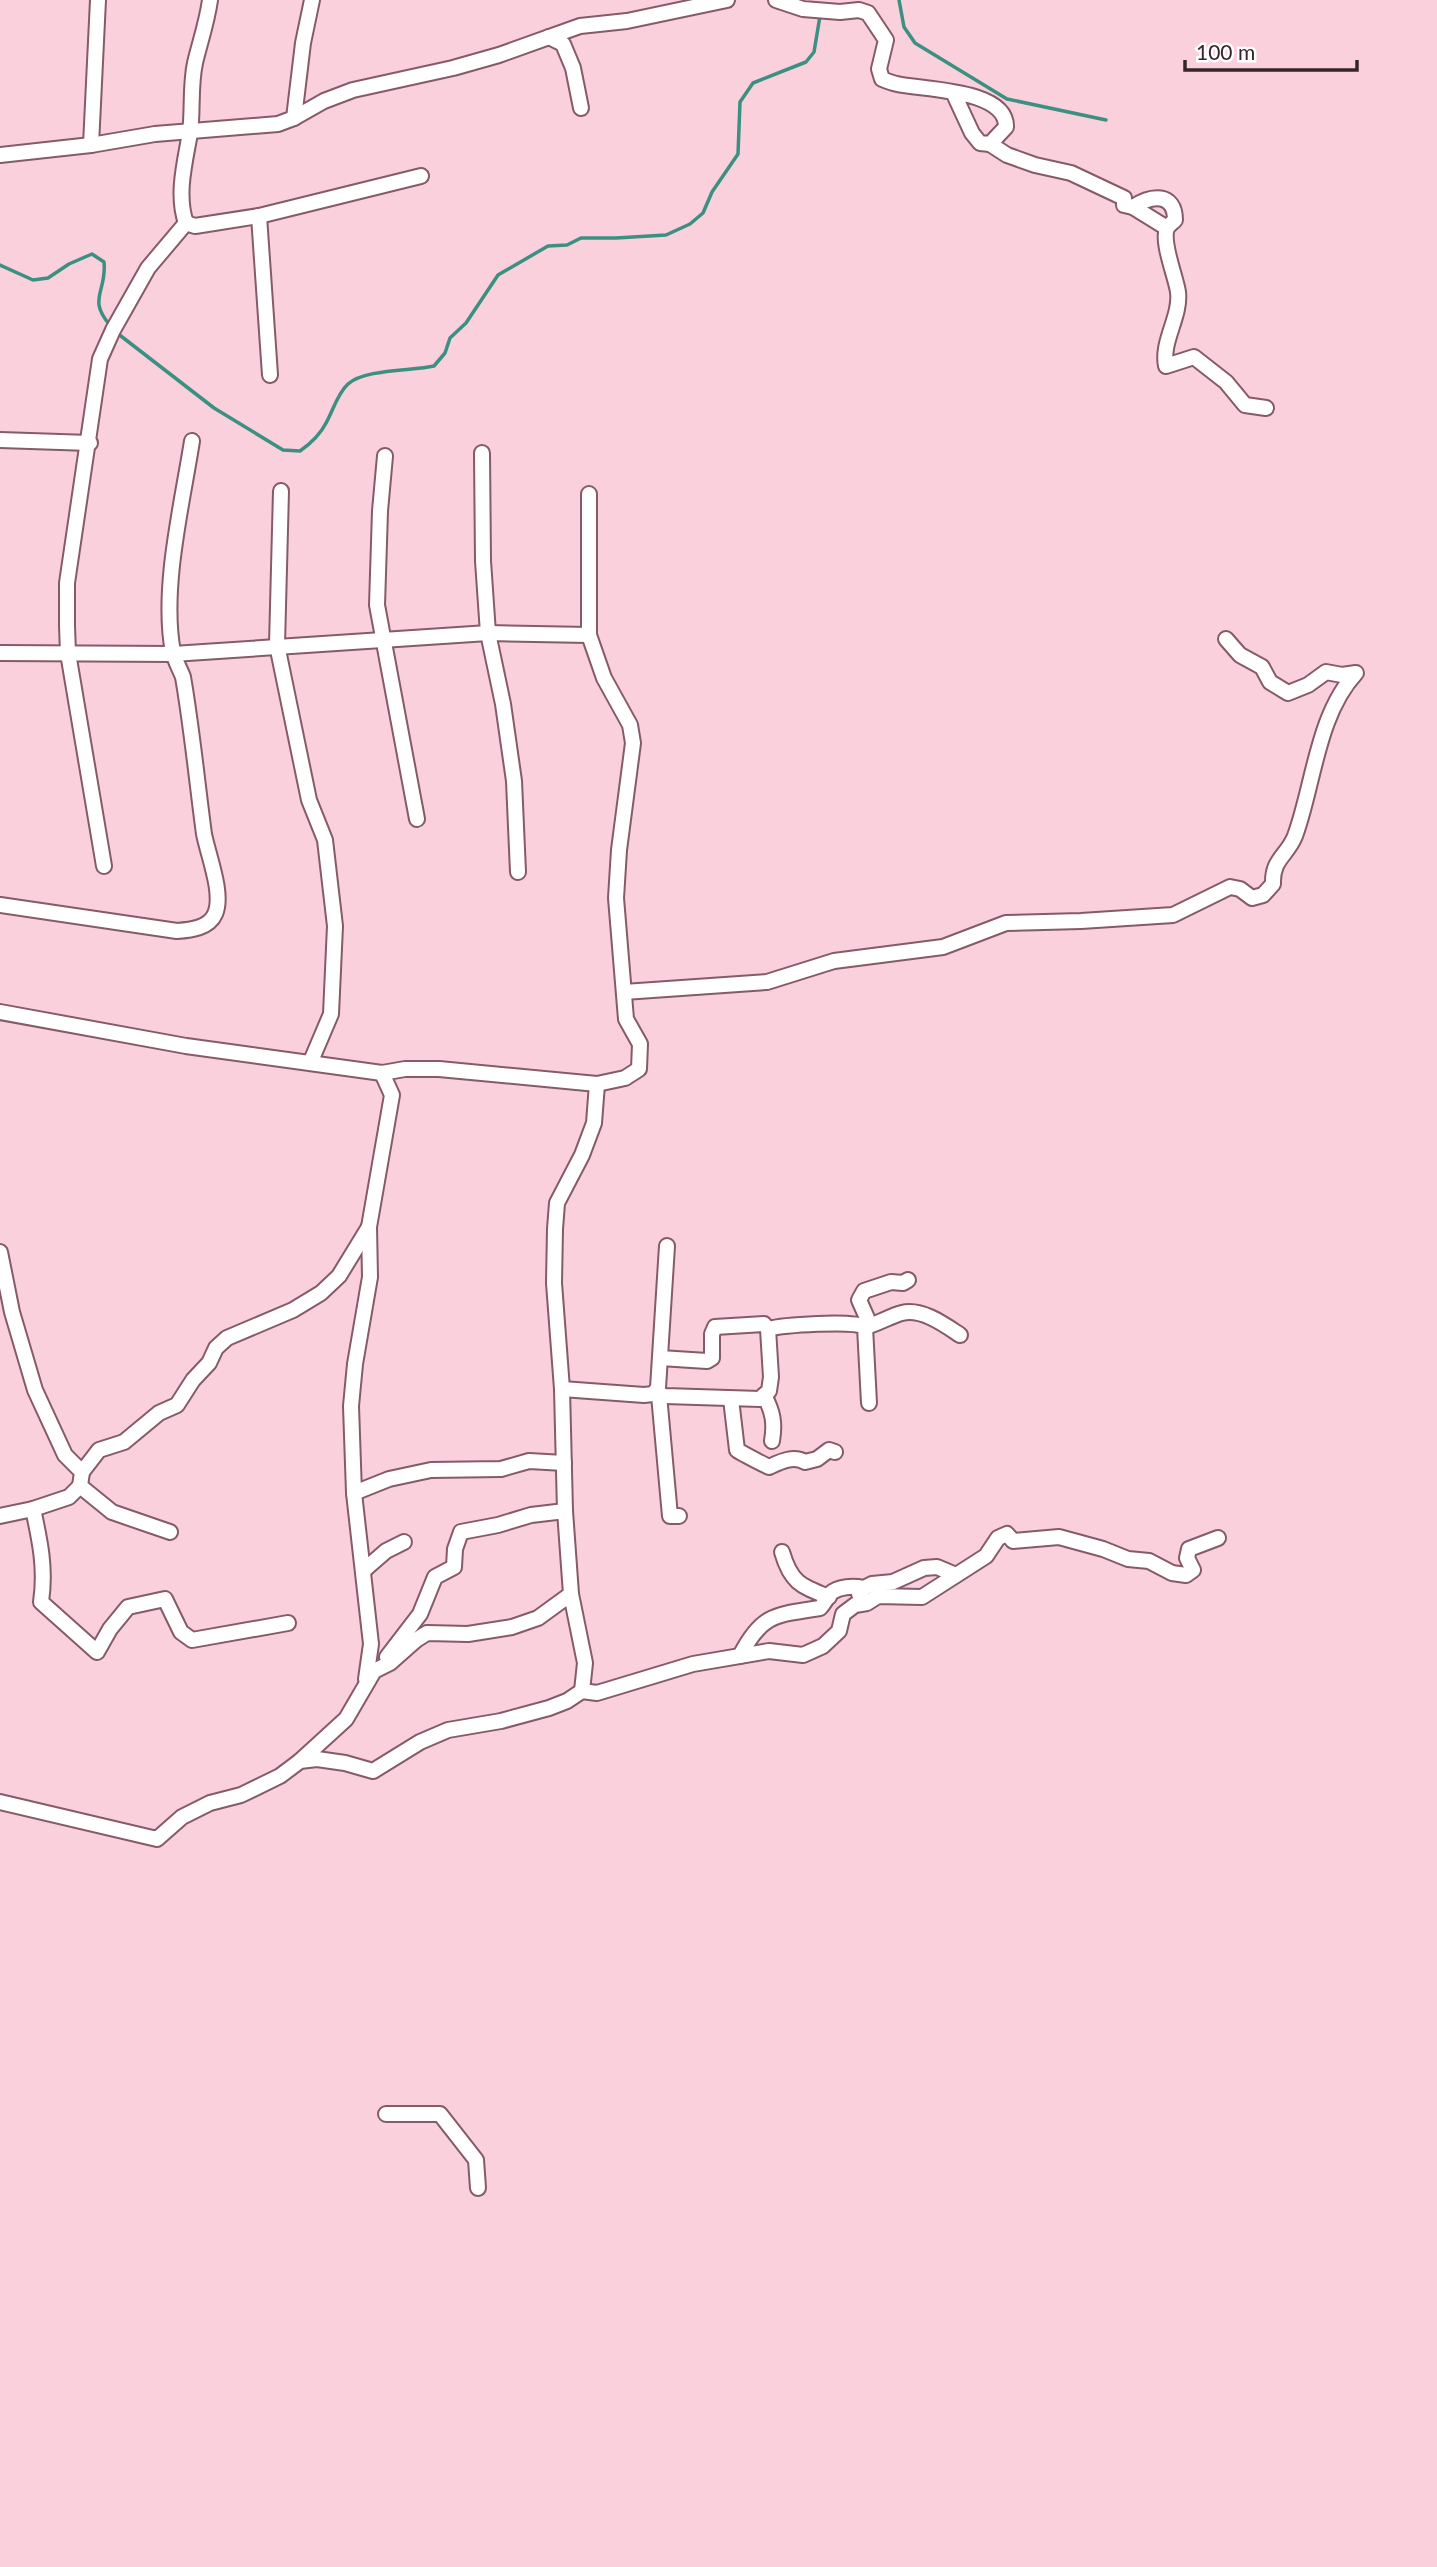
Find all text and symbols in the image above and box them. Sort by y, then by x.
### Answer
scale bar [1185,28,1356,72]
text: 100 m [1196,39,1255,64]

